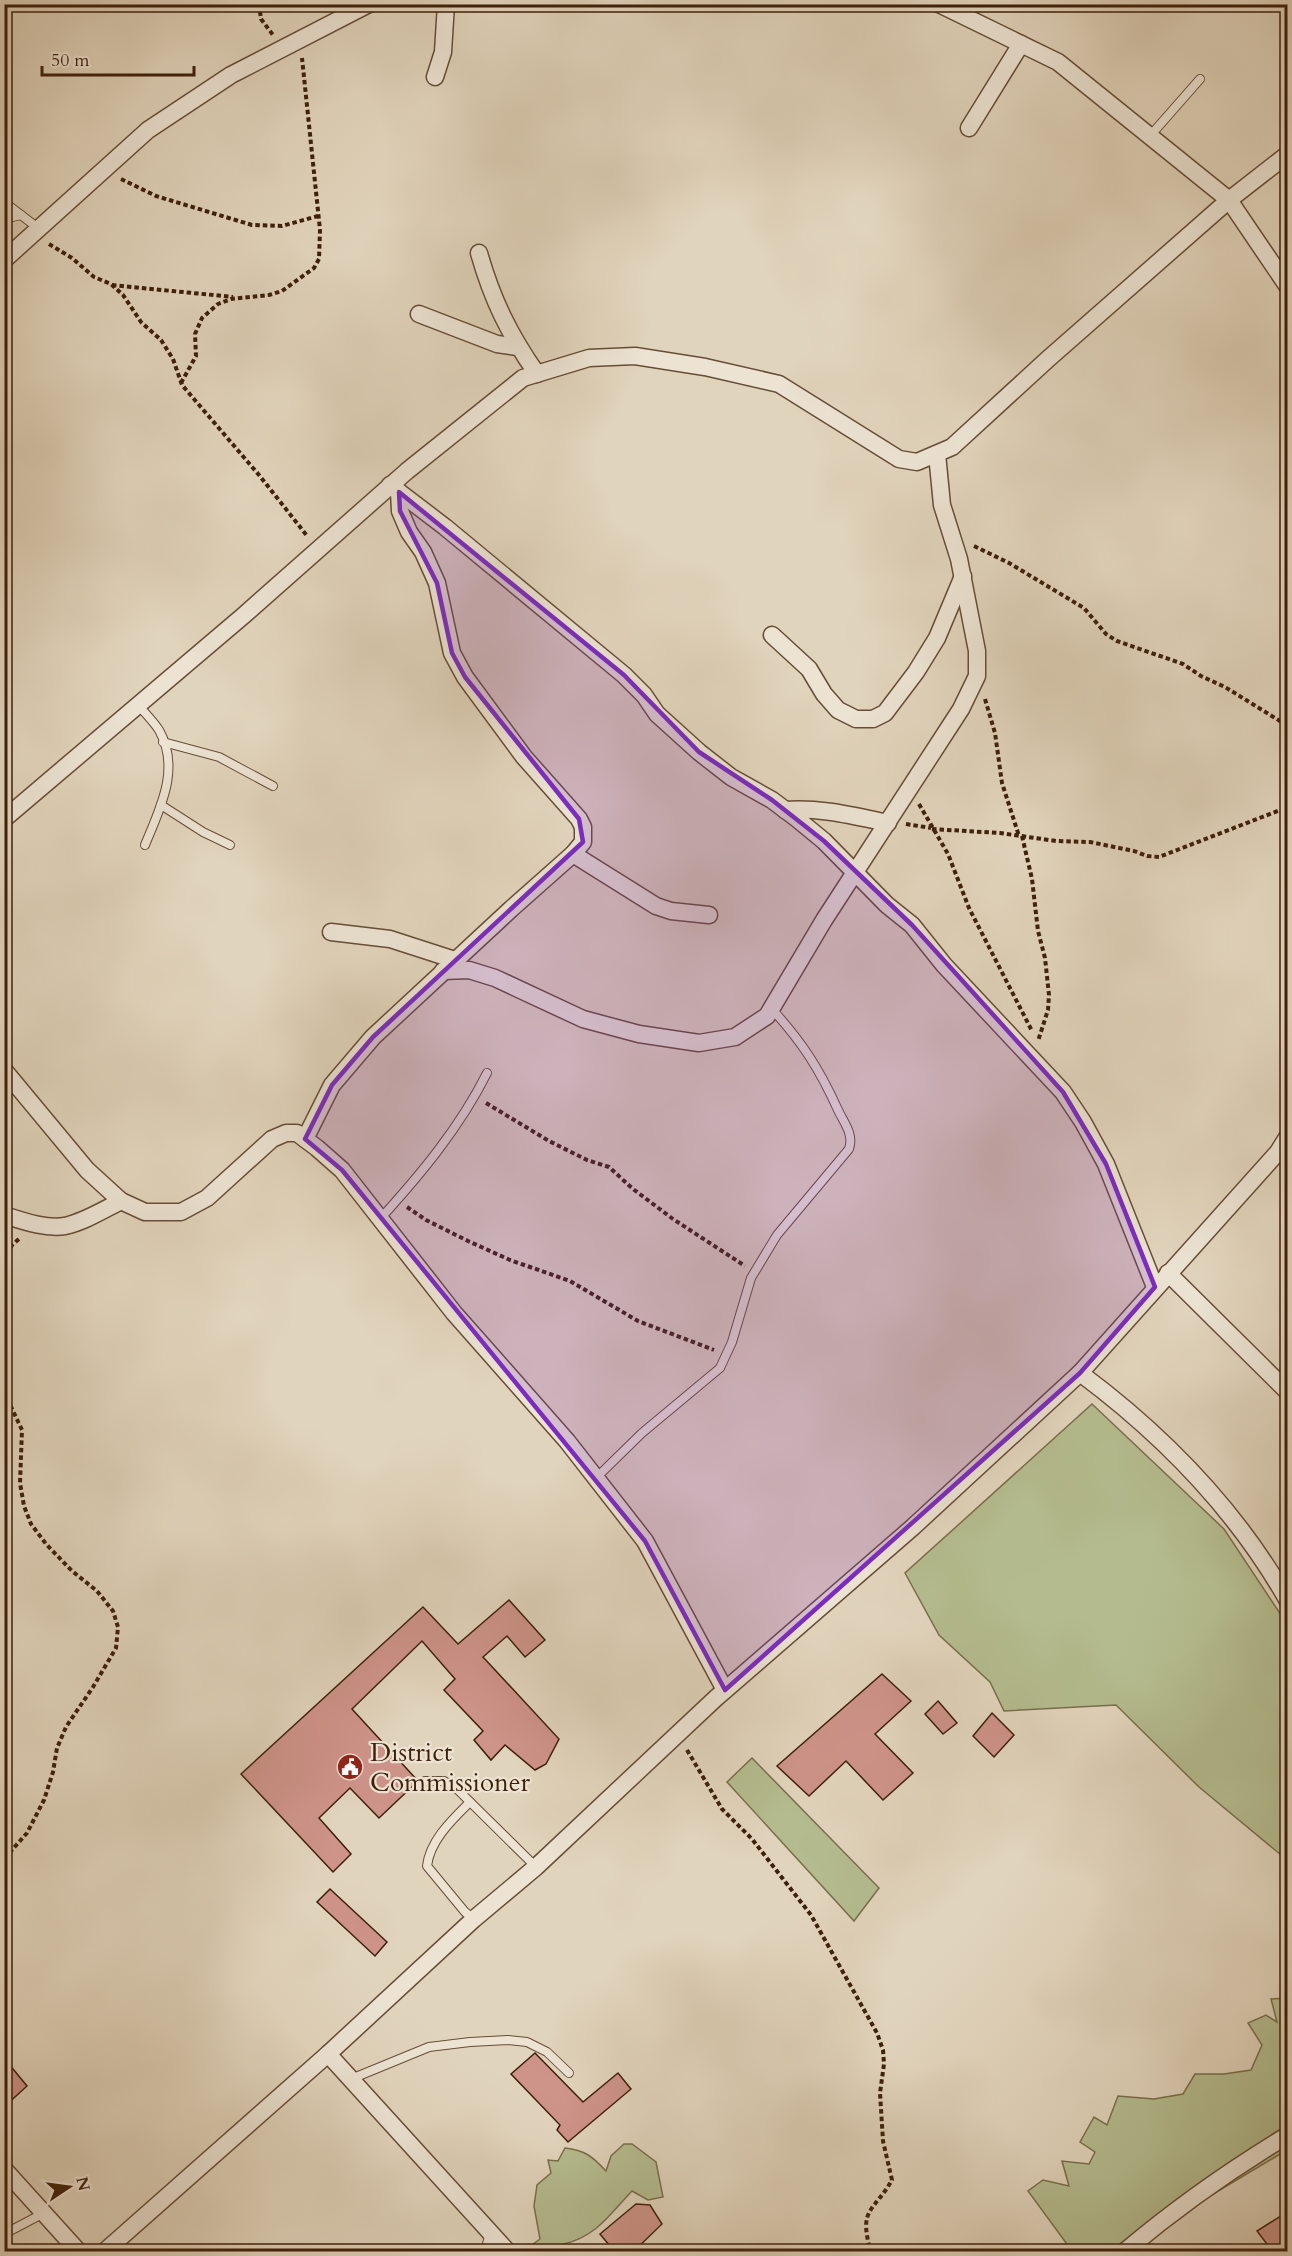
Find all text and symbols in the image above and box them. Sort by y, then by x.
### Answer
scale bar [42,39,194,77]
text: 50 m [51,48,90,73]
place label: District Commissioner [370,1735,531,1800]
public building icon: District Commissioner [335,1752,365,1782]
north arrow [39,2157,99,2217]
text: N [70,2175,95,2193]

